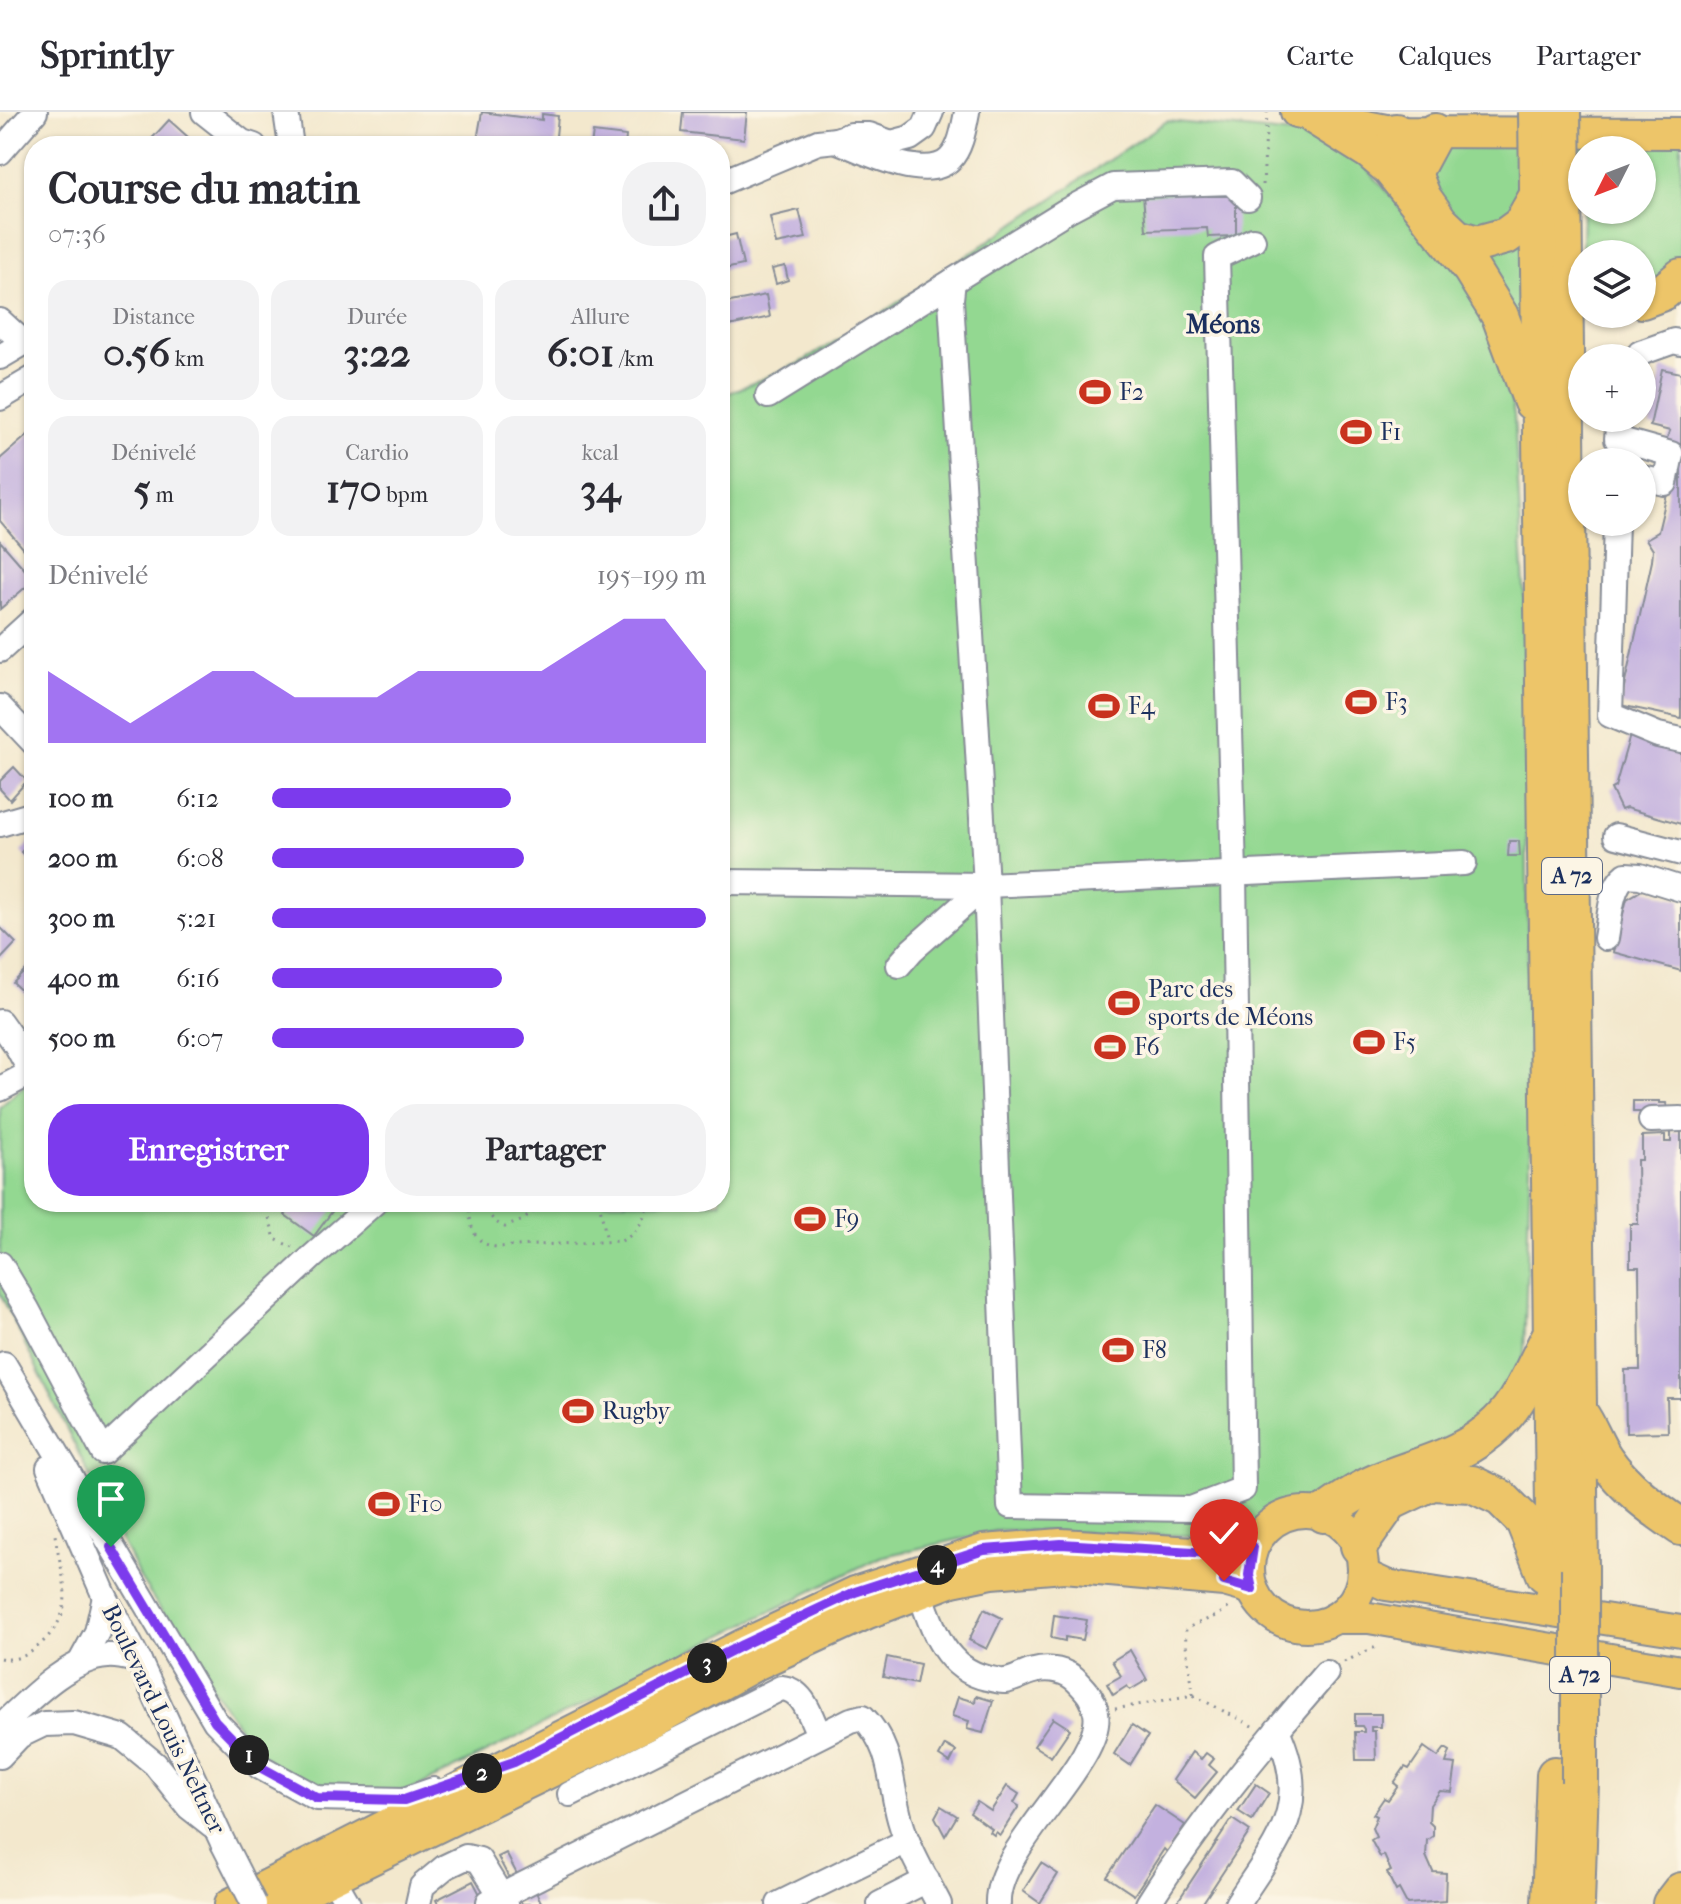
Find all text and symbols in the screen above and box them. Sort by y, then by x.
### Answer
text: Sprintly [40,33,173,78]
text: Carte [1286,39,1354,72]
text: Calques [1398,39,1492,72]
text: Partager [1536,39,1641,72]
north arrow [1568,136,1656,224]
map controls [1568,136,1656,536]
button: share [622,162,706,246]
text: Course du matin [48,163,360,214]
text: 07:36 [48,219,106,250]
button: layers [1568,240,1656,328]
text: Distance [112,304,195,330]
text: Durée [347,304,407,330]
text: Allure [571,304,630,330]
district label: Méons [1186,309,1260,340]
text: 0.56 [103,330,170,376]
text: 3:22 [343,330,411,376]
text: 6:01 [547,330,614,376]
button: + [1568,344,1656,432]
text: km [170,346,204,372]
text: /km [614,346,654,372]
sports icon: F2 [1078,375,1112,409]
place label: F2 [1119,378,1144,406]
sports icon: F1 [1339,415,1373,449]
place label: F1 [1380,418,1401,446]
text: Dénivelé [111,440,196,466]
text: Cardio [345,440,409,466]
text: kcal [582,440,619,466]
button: − [1568,448,1656,536]
text: 5 [134,466,151,512]
text: 170 [326,466,382,512]
text: 34 [580,466,620,512]
text: m [151,482,174,508]
text: bpm [382,482,428,508]
text: Dénivelé [48,560,148,591]
text: 195–199 m [597,560,706,591]
sports icon: F3 [1344,685,1378,719]
place label: F3 [1385,688,1408,716]
sports icon: F4 [1087,689,1121,723]
place label: F4 [1128,692,1156,720]
text: 100 m [48,783,113,814]
text: 6:12 [176,783,219,814]
text: 200 m [48,843,117,874]
text: 6:08 [176,843,224,874]
road number: A 72 [1542,858,1602,894]
text: 300 m [48,903,115,934]
text: 5:21 [176,903,216,934]
text: 400 m [48,963,119,994]
text: 6:16 [176,963,220,994]
place label: Parc des sports de Méons [1148,975,1313,1031]
sports icon: Parc des sports de Méons [1107,986,1141,1020]
text: 500 m [48,1023,115,1054]
text: 6:07 [176,1023,223,1054]
sports icon: F5 [1352,1025,1386,1059]
place label: F5 [1393,1028,1416,1056]
sports icon: F6 [1093,1030,1127,1064]
place label: F6 [1134,1033,1161,1061]
button: Enregistrer [48,1104,369,1196]
button: Partager [385,1104,706,1196]
sports icon: F9 [793,1202,827,1236]
place label: F9 [834,1205,859,1233]
sports icon: F8 [1101,1333,1135,1367]
place label: F8 [1142,1336,1167,1364]
sports icon: Rugby [561,1394,595,1428]
place label: Rugby [602,1397,671,1425]
pin [77,1465,145,1547]
icon: arrive [89,1477,133,1521]
sports icon: F10 [367,1487,401,1521]
place label: F10 [408,1490,443,1518]
pin [1190,1499,1258,1581]
icon: check [1202,1511,1246,1555]
pin: 4 [917,1545,957,1585]
text: 4 [931,1552,944,1578]
street label: Boulevard Louis Neltner [96,1600,232,1839]
pin: 3 [687,1643,727,1683]
text: 3 [702,1650,712,1676]
road number: A 72 [1550,1657,1610,1693]
pin: 1 [229,1735,269,1775]
text: 1 [245,1742,253,1768]
pin: 2 [462,1753,502,1793]
text: 2 [476,1760,488,1786]

